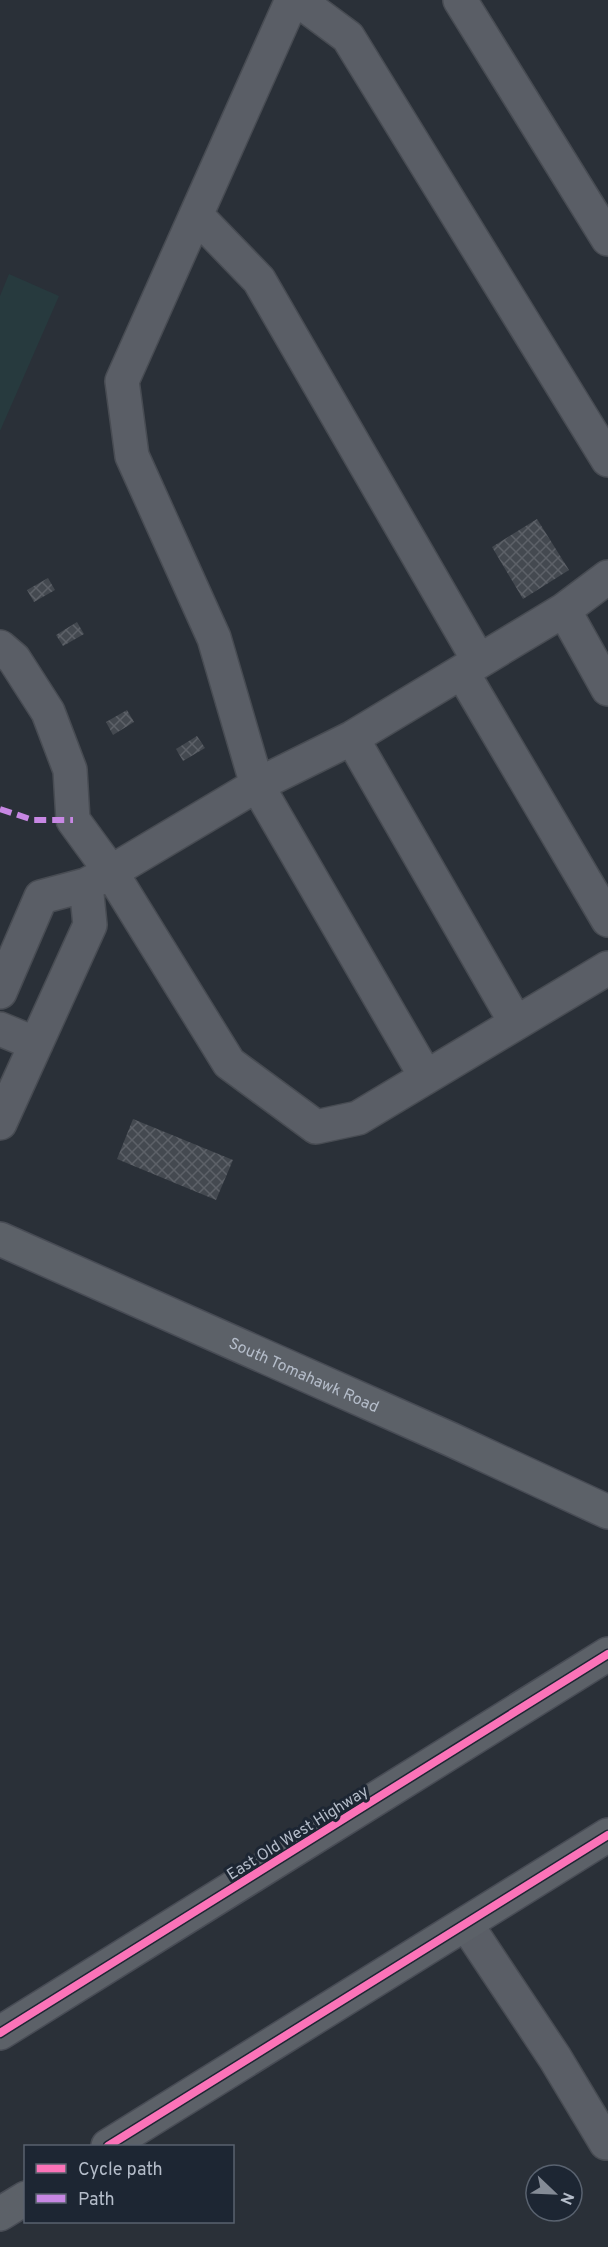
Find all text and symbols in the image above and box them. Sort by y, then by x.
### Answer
street label: South Tomahawk Road [225,1334,382,1418]
street label: East Old West Highway [223,1782,373,1885]
legend [24,2145,234,2223]
text: Cycle path [78,2159,163,2182]
north arrow [524,2163,584,2223]
text: Path [78,2189,115,2212]
text: N [555,2189,577,2207]

